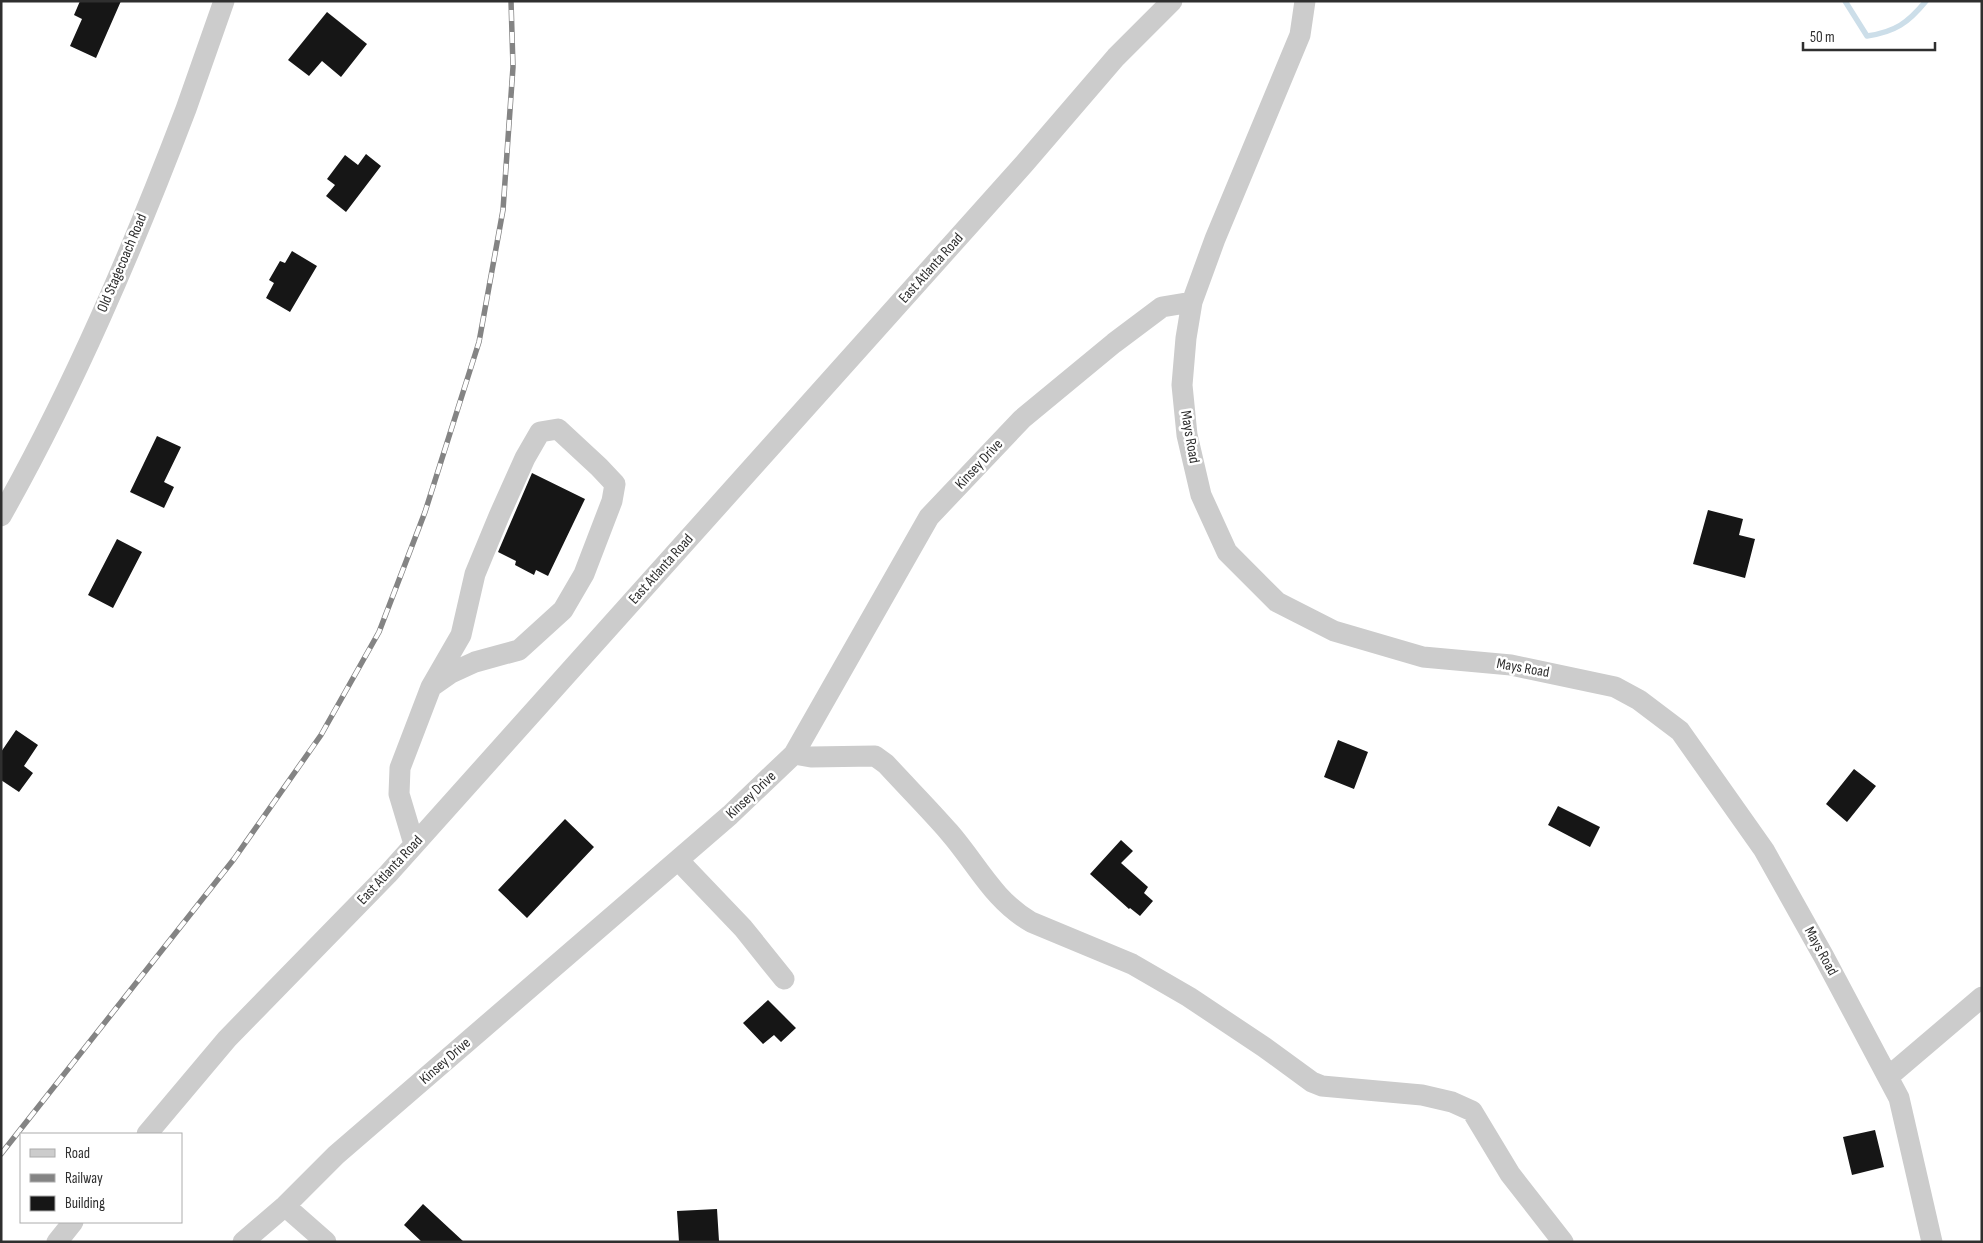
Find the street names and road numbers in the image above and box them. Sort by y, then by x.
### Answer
street label: Old Stagecoach Road [93,211,151,315]
street label: East Atlanta Road [895,229,967,307]
street label: Mays Road [1176,409,1204,465]
street label: Kinsey Drive [951,435,1007,493]
street label: East Atlanta Road [625,530,697,608]
street label: Mays Road [1495,654,1551,682]
street label: Kinsey Drive [722,767,780,823]
street label: East Atlanta Road [353,831,427,909]
street label: Mays Road [1800,923,1842,979]
street label: Kinsey Drive [415,1034,475,1088]

